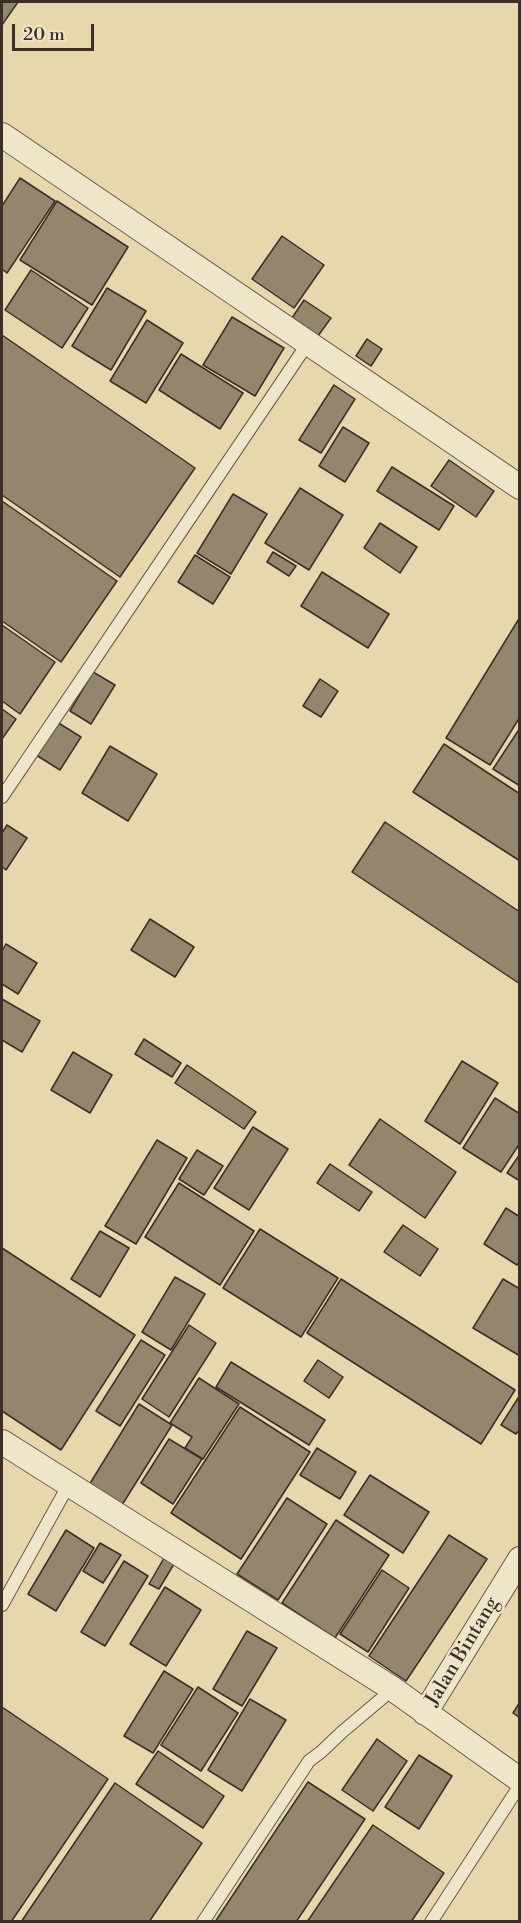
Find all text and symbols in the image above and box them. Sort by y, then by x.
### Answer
scale bar [15,12,98,50]
text: 20 m [23,23,65,46]
street label: Jalan Bintang [421,1593,505,1711]

